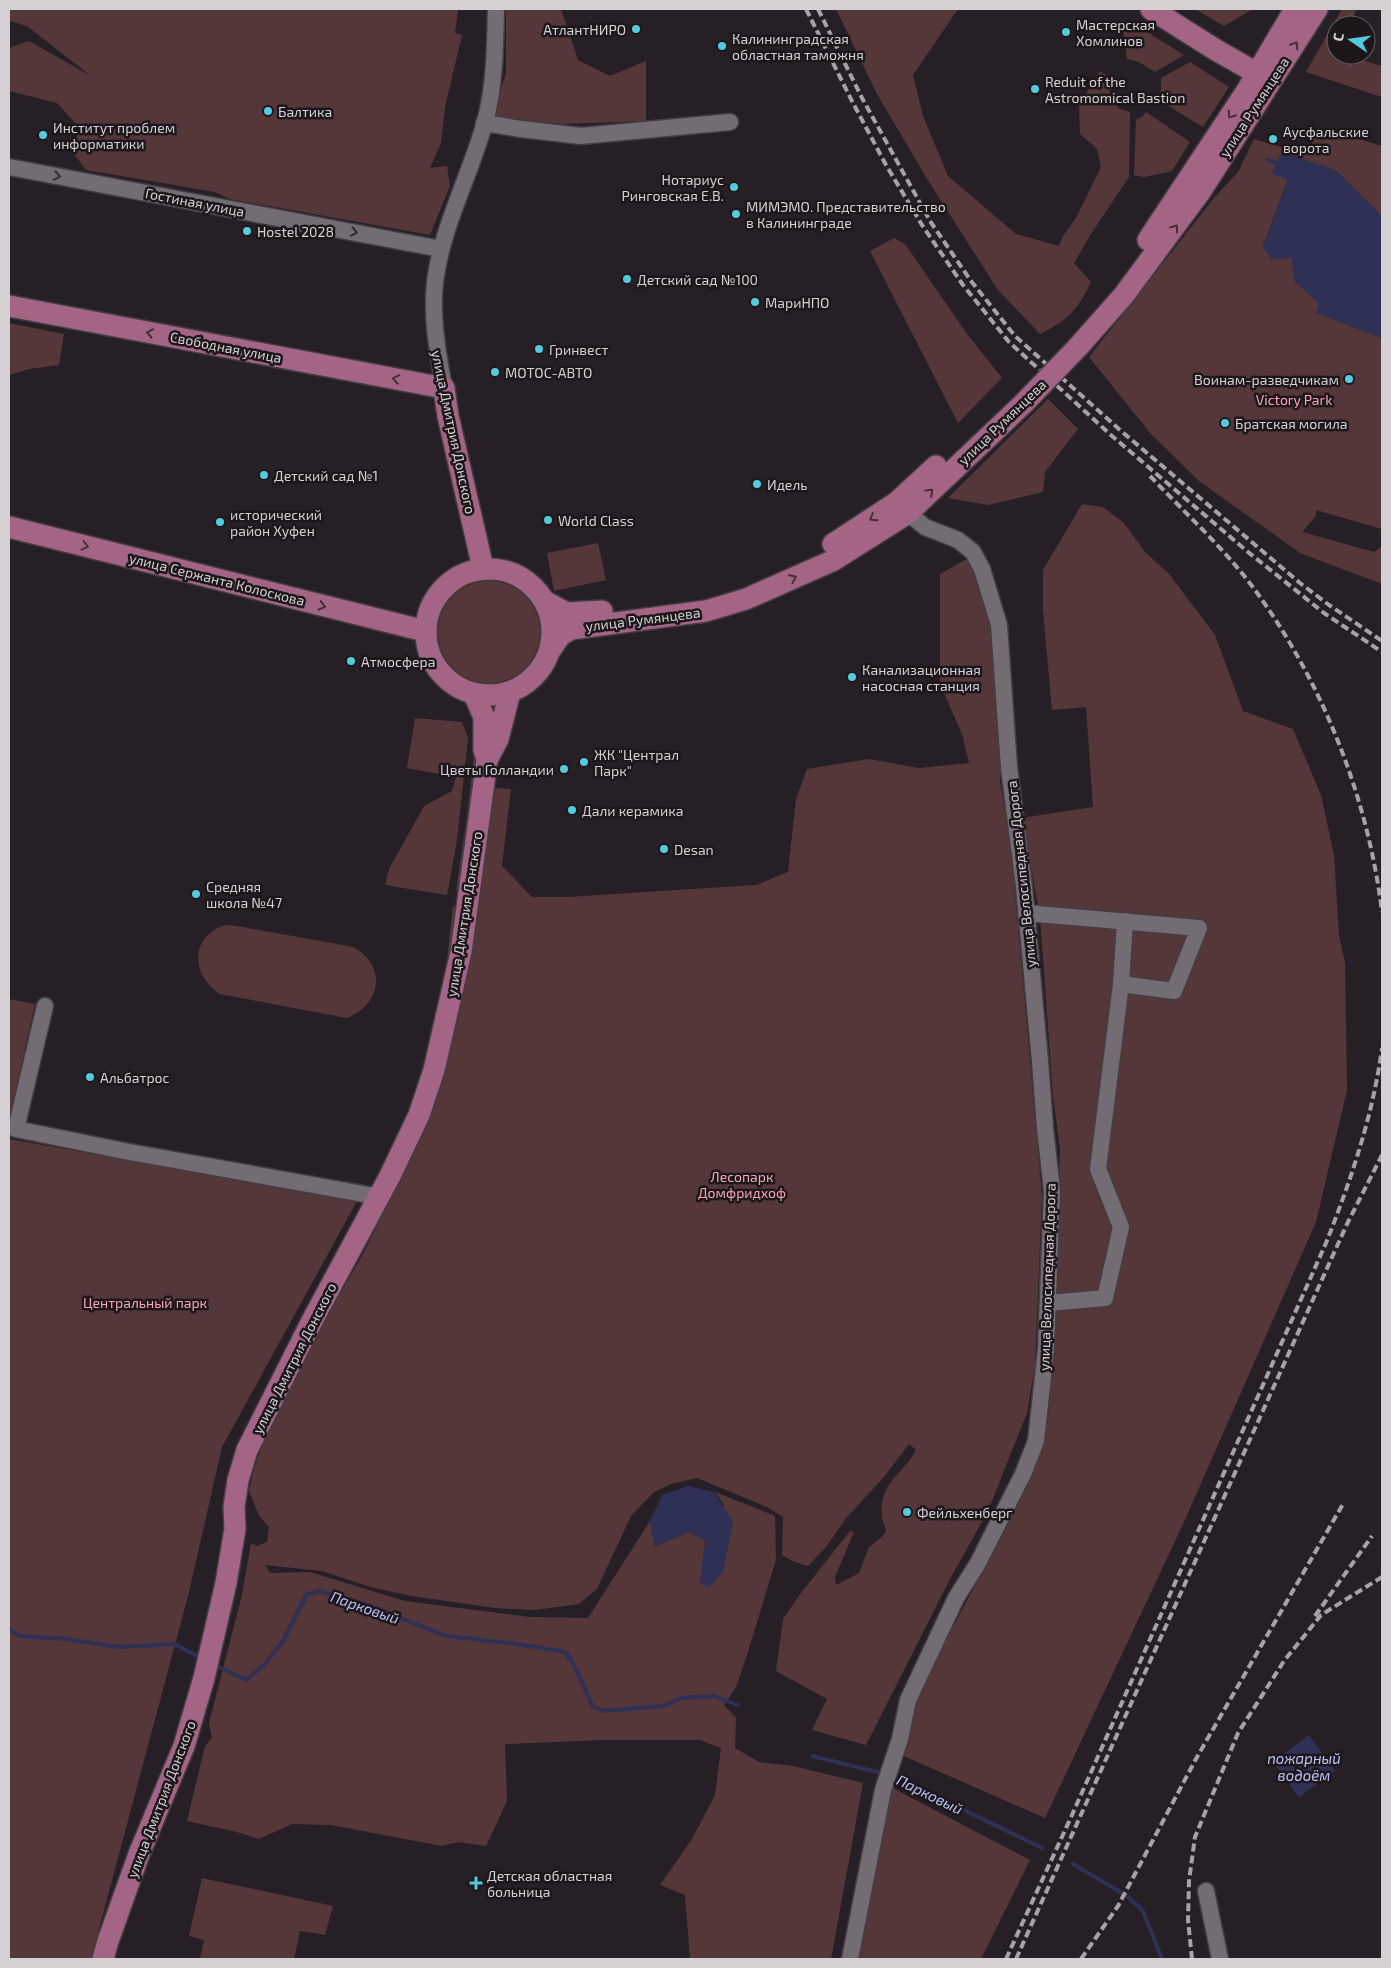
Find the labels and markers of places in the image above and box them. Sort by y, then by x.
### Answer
place label: Мастерская Хомлинов [1076,16,1155,49]
place label: АтлантНИРО [543,21,626,38]
marker: АтлантНИРО [630,23,642,35]
marker: Мастерская Хомлинов [1060,26,1072,38]
place label: Калининградская областная таможня [732,30,864,63]
marker: Калининградская областная таможня [716,40,728,52]
place label: Reduit of the Astromomical Bastion [1045,73,1185,106]
marker: Reduit of the Astromomical Bastion [1029,83,1041,95]
place label: Балтика [278,103,332,120]
marker: Балтика [262,105,274,117]
place label: Институт проблем информатики [53,119,175,152]
place label: Аусфальские ворота [1283,123,1369,156]
marker: Институт проблем информатики [37,129,49,141]
marker: Аусфальские ворота [1267,133,1279,145]
place label: Нотариус Ринговская Е.В. [622,171,724,204]
marker: Нотариус Ринговская Е.В. [728,181,740,193]
place label: МИМЭМО. Представительство в Калининграде [746,198,946,231]
marker: МИМЭМО. Представительство в Калининграде [730,208,742,220]
place label: Hostel 2028 [257,223,334,240]
marker: Hostel 2028 [241,225,253,237]
place label: Детский сад №100 [637,271,758,288]
marker: Детский сад №100 [621,273,633,285]
place label: МариНПО [765,294,829,311]
marker: МариНПО [749,296,761,308]
place label: Гринвест [549,341,609,358]
marker: Гринвест [533,343,545,355]
place label: МОТОС-АВТО [505,364,592,381]
marker: МОТОС-АВТО [489,366,501,378]
place label: Воинам-разведчикам [1194,371,1339,388]
marker: Воинам-разведчикам [1343,373,1355,385]
place label: Братская могила [1235,415,1348,432]
marker: Братская могила [1219,417,1231,429]
place label: Детский сад №1 [274,467,378,484]
marker: Детский сад №1 [258,469,270,481]
place label: Идель [767,476,808,493]
marker: Идель [751,478,763,490]
place label: исторический район Хуфен [230,506,322,539]
place label: World Class [558,512,634,529]
marker: World Class [542,514,554,526]
marker: исторический район Хуфен [214,516,226,528]
place label: Атмосфера [361,653,435,670]
marker: Атмосфера [345,655,357,667]
place label: Канализационная насосная станция [862,661,981,694]
marker: Канализационная насосная станция [846,671,858,683]
place label: ЖК "Централ Парк" [594,746,679,779]
marker: ЖК "Централ Парк" [578,756,590,768]
place label: Цветы Голландии [440,761,554,778]
marker: Цветы Голландии [558,763,570,775]
place label: Дали керамика [582,802,683,819]
marker: Дали керамика [566,804,578,816]
place label: Desan [674,841,714,858]
marker: Desan [658,843,670,855]
place label: Средняя школа №47 [206,878,282,911]
marker: Средняя школа №47 [190,888,202,900]
place label: Альбатрос [100,1069,170,1086]
marker: Альбатрос [84,1071,96,1083]
place label: Фейльхенберг [917,1504,1013,1521]
marker: Фейльхенберг [901,1506,913,1518]
place label: Детская областная больница [487,1867,612,1900]
marker: Детская областная больница [469,1876,483,1890]

